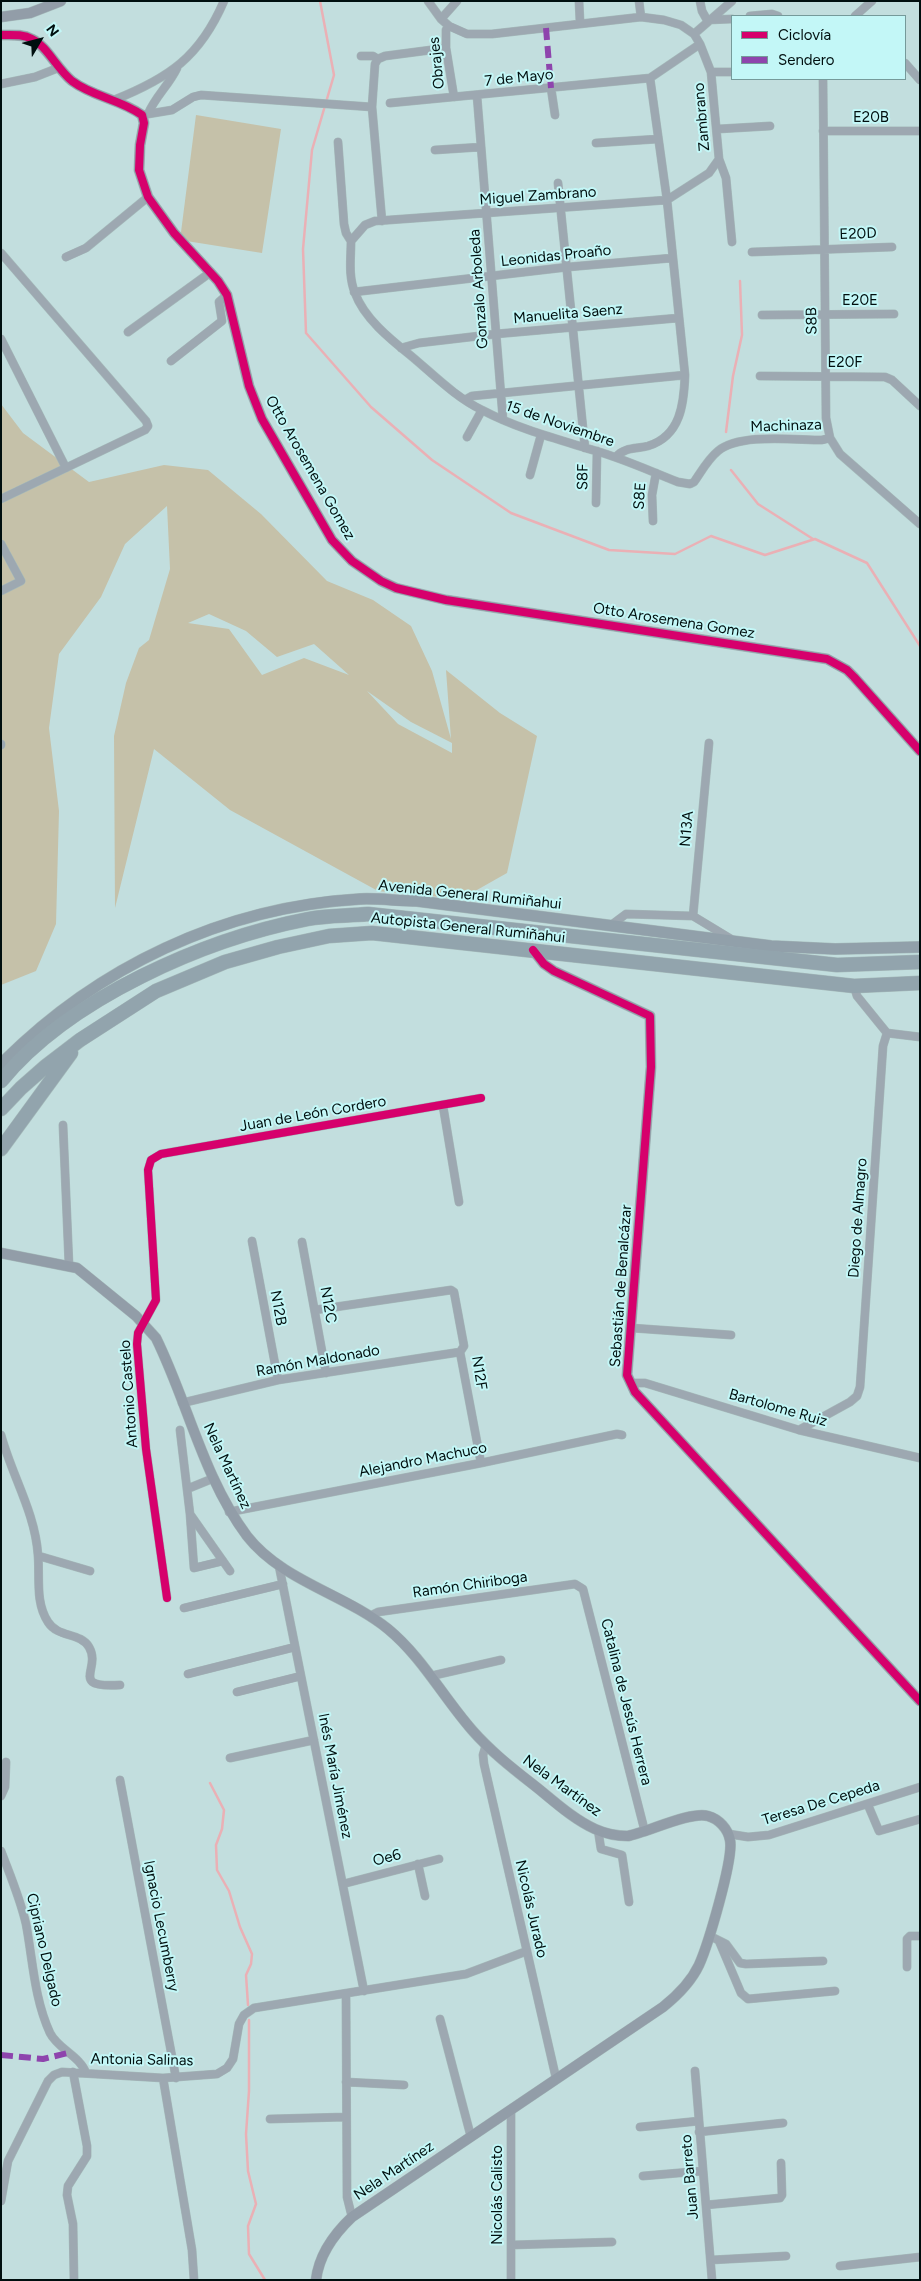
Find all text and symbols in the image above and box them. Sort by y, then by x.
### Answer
north arrow [15,15,65,65]
legend [731,15,906,80]
text: N [42,21,62,40]
text: Ciclovía [778,26,831,44]
street label: Obrajes [425,36,449,90]
text: Sendero [778,51,835,69]
street label: 7 de Mayo [484,65,554,91]
street label: Zambrano [690,82,714,152]
street label: E20B [853,109,889,127]
street label: Miguel Zambrano [479,183,597,209]
street label: E20D [839,224,877,244]
street label: Gonzalo Arboleda [466,229,492,349]
street label: Leonidas Proaño [500,241,612,271]
street label: E20E [842,292,878,310]
street label: Manuelita Saenz [513,300,623,328]
street label: S8B [803,307,821,335]
street label: E20F [827,354,863,372]
street label: Otto Arosemena Gomez [261,393,359,543]
street label: 15 de Noviembre [503,397,617,451]
street label: Machinaza [750,416,822,436]
street label: S8F [574,464,592,490]
street label: S8E [630,482,650,510]
street label: Otto Arosemena Gomez [592,599,756,643]
street label: N13A [676,810,698,848]
street label: Avenida General Rumiñahui [378,876,562,914]
street label: Autopista General Rumiñahui [370,909,566,947]
street label: Juan de León Cordero [238,1092,388,1136]
street label: Diego de Almagro [845,1157,871,1279]
street label: Sebastián de Benalcázar [606,1204,636,1368]
street label: N12C [316,1285,340,1325]
street label: N12B [266,1289,290,1327]
street label: Antonio Castelo [116,1339,142,1449]
street label: Ramón Maldonado [255,1341,381,1381]
street label: N12F [467,1355,491,1391]
street label: Bartolome Ruiz [727,1385,829,1431]
street label: Nela Martínez [199,1420,255,1512]
street label: Alejandro Machuco [357,1439,489,1481]
street label: Ramón Chiriboga [411,1568,529,1602]
street label: Catalina de Jesús Herrera [597,1617,655,1787]
street label: Inés María Jiménez [314,1712,356,1840]
street label: Nela Martínez [519,1751,605,1821]
street label: Teresa De Cepeda [760,1777,882,1829]
street label: Oe6 [371,1846,403,1870]
street label: Nicolás Jurado [511,1858,551,1960]
street label: Ignacio Lecumberry [139,1859,183,1993]
street label: Cipriano Delgado [22,1892,66,2008]
street label: Antonia Salinas [90,2050,194,2070]
street label: Juan Barreto [677,2134,703,2220]
street label: Nela Martínez [350,2138,438,2204]
street label: Nicolás Calisto [489,2145,507,2245]

